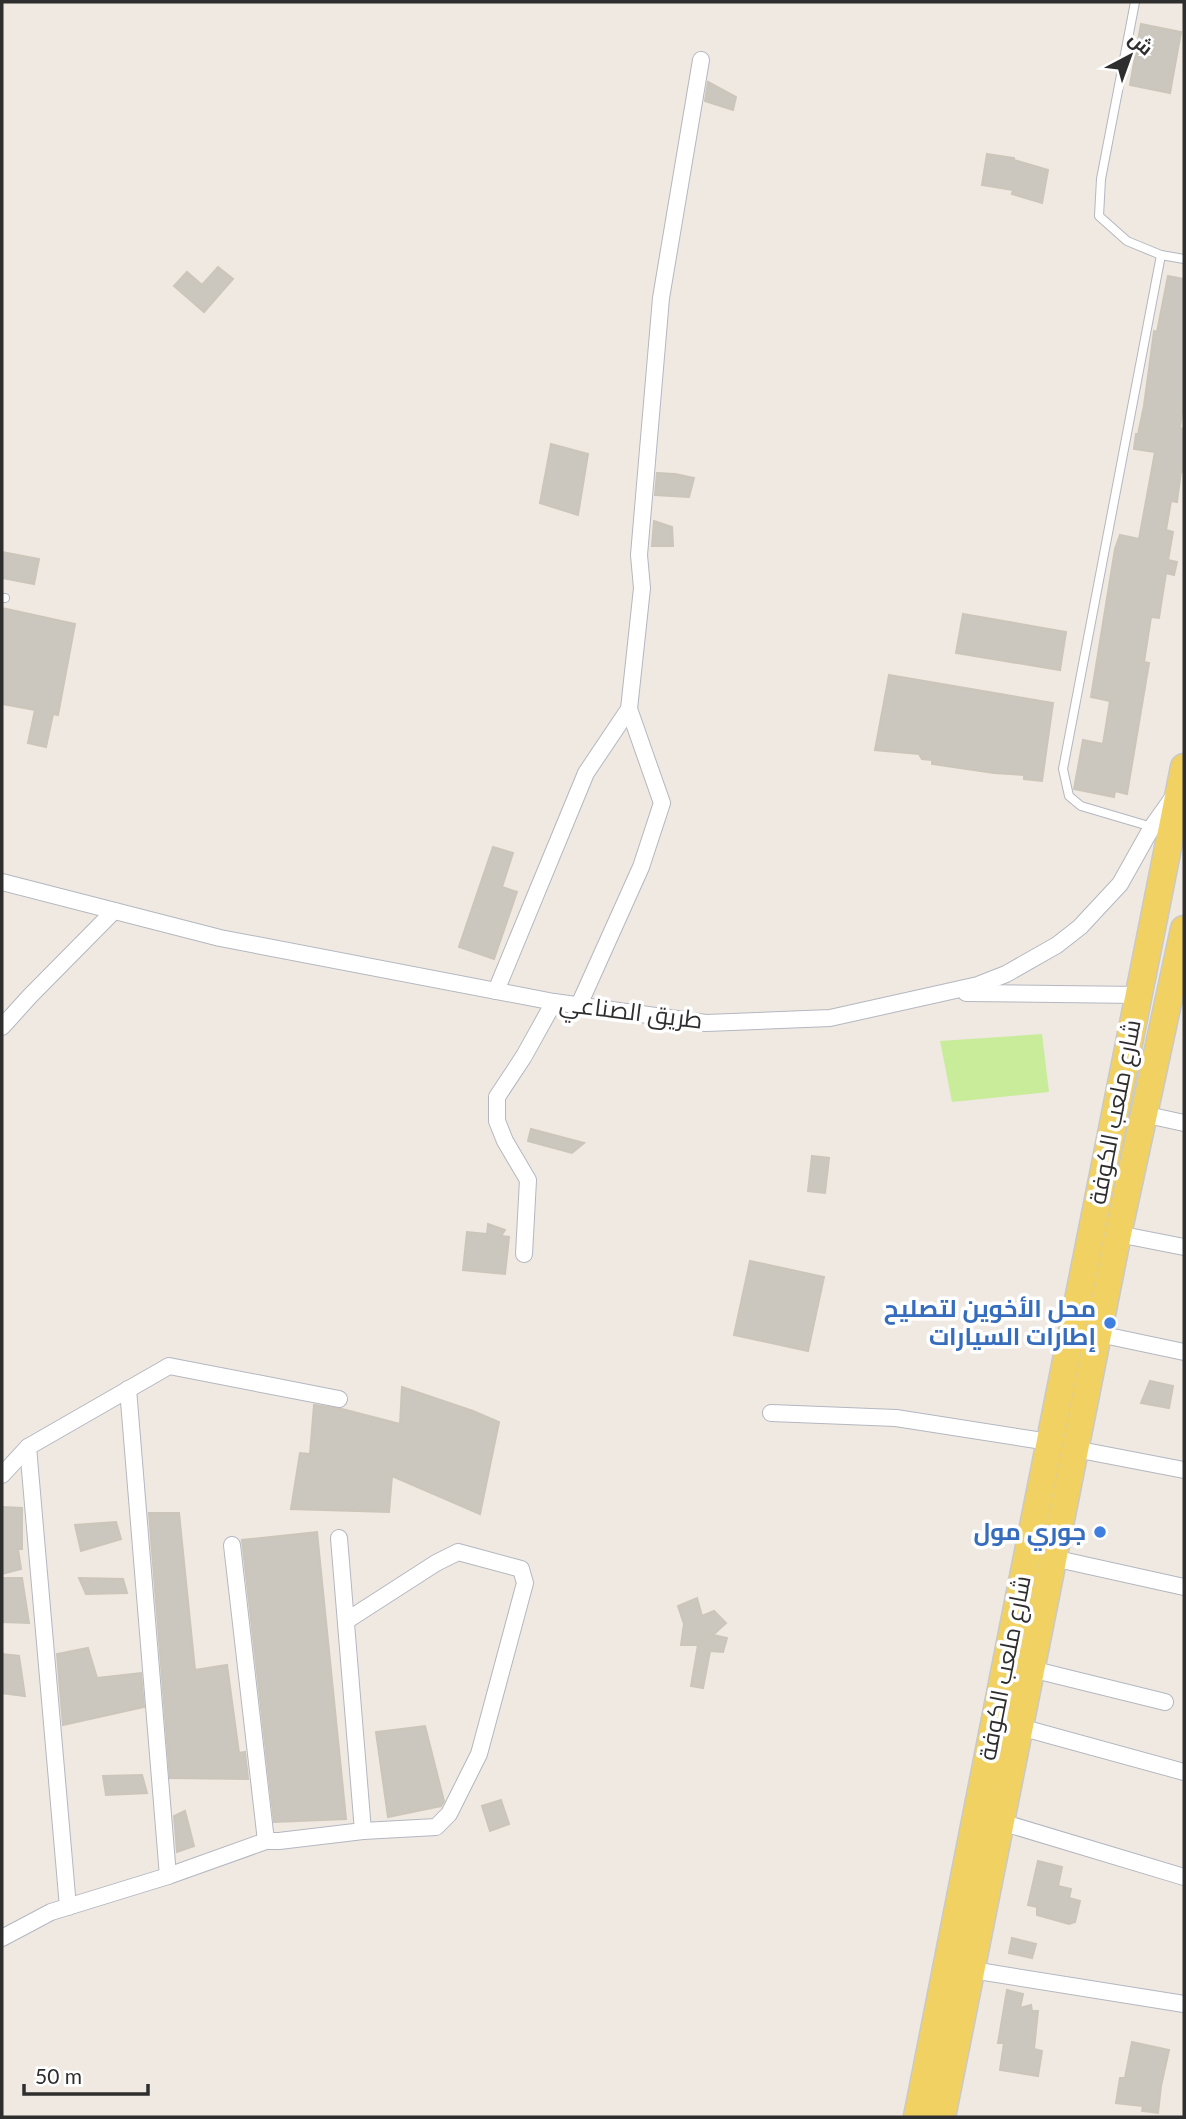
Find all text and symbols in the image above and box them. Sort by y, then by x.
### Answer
north arrow [1095,21,1165,91]
text: ش [1124,26,1158,60]
street label: طريق الصناعي [557,987,704,1040]
street label: شارع ملعب الكوفة [1081,1017,1149,1207]
place label: محل الأخوين لتصليح إطارات السيارات [884,1293,1096,1352]
marker: محل الأخوين لتصليح إطارات السيارات [1102,1315,1118,1331]
place label: جوري مول [973,1516,1086,1551]
marker: جوري مول [1092,1524,1108,1540]
street label: شارع ملعب الكوفة [971,1573,1039,1763]
scale bar [24,2052,149,2096]
text: 50 m [35,2063,82,2088]

